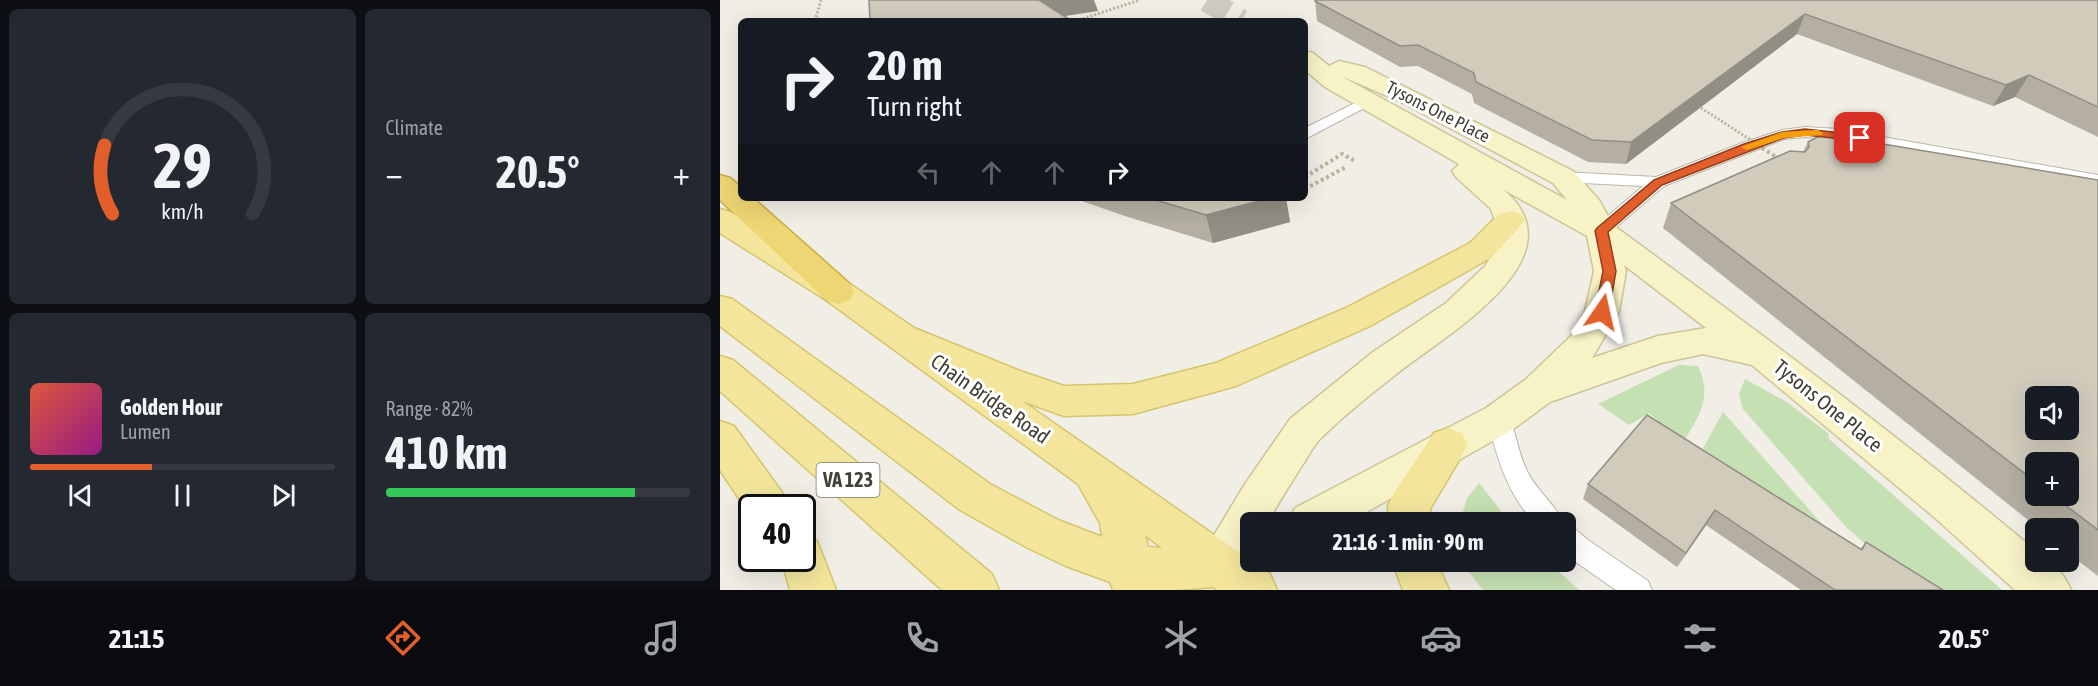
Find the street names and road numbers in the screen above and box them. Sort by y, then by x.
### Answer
street label: Tysons One Place [1383,76,1494,147]
street label: Chain Bridge Road [927,348,1055,448]
street label: Tysons One Place [1770,354,1888,456]
road number: VA 123 [816,463,880,497]

